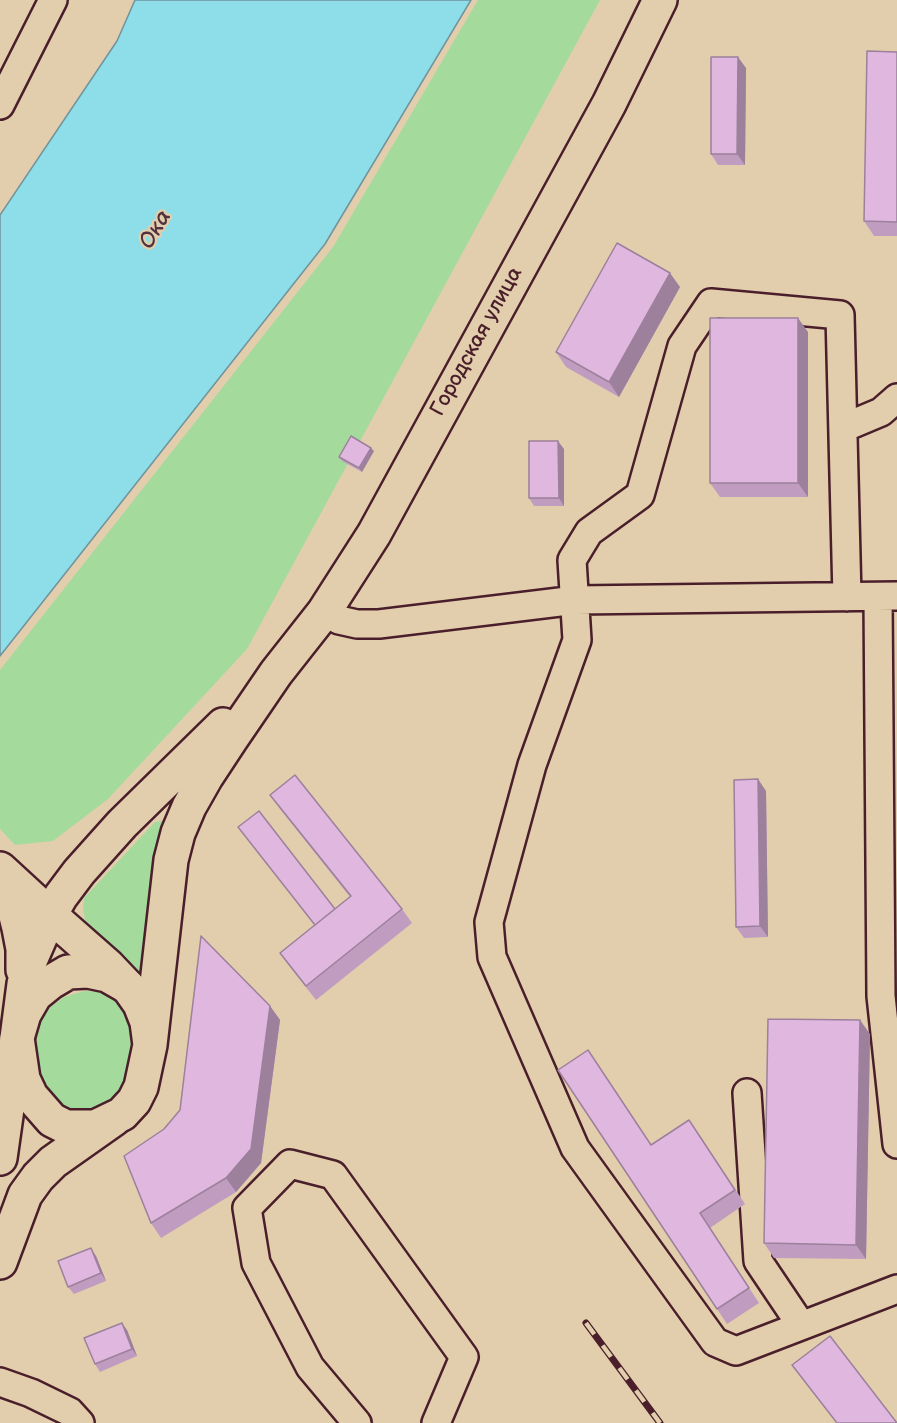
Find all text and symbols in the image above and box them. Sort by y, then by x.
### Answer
water label: Ока [134,206,178,254]
street label: Городская улица [426,263,528,421]

